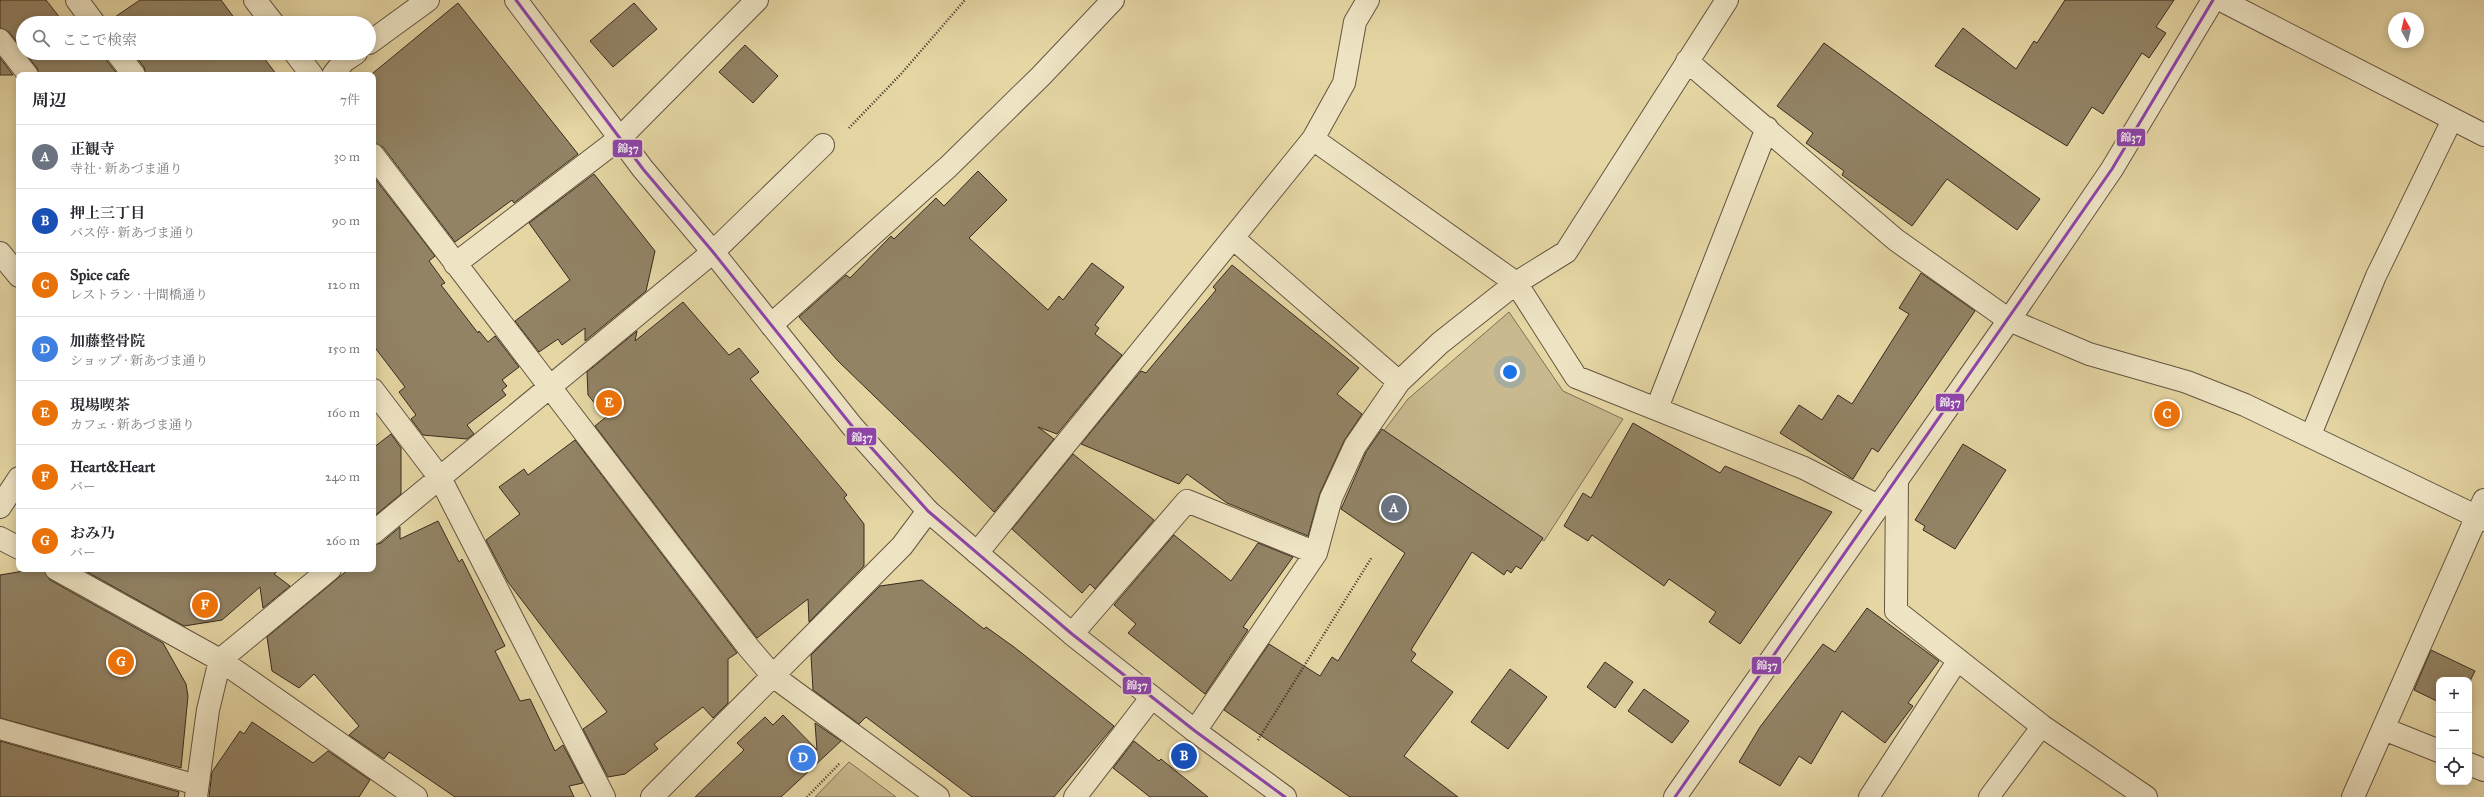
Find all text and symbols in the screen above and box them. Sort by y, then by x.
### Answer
north arrow [2388,12,2424,48]
search box [16,16,376,60]
icon: search [30,27,52,49]
text: ここで検索 [62,31,137,49]
text: 周辺 [32,90,66,111]
text: 7件 [340,92,360,108]
line badge: 錦37 [2116,128,2146,147]
text: 錦37 [2120,131,2142,145]
line badge: 錦37 [612,139,643,158]
text: 正観寺 [70,140,115,158]
text: 錦37 [617,142,639,156]
text: A [41,149,49,165]
text: 30 m [334,149,360,165]
text: 寺社 · 新あづま通り [70,161,182,177]
text: 押上三丁目 [70,204,145,222]
text: B [41,213,49,229]
text: 90 m [332,213,360,229]
text: バス停 · 新あづま通り [70,225,195,241]
text: Spice cafe [70,266,130,284]
text: C [41,277,49,293]
text: 120 m [327,277,360,293]
text: レストラン · 十間橋通り [70,287,208,303]
text: 加藤整骨院 [70,332,145,350]
text: D [40,341,50,357]
text: 150 m [328,341,360,357]
text: ショップ · 新あづま通り [70,353,208,369]
your location [1500,362,1520,382]
pin: E [596,388,622,418]
line badge: 錦37 [1935,393,1965,412]
text: 現場喫茶 [70,396,130,414]
text: 錦37 [1939,396,1961,410]
pin: C [2154,399,2180,429]
text: E [40,405,50,421]
text: 160 m [327,405,360,421]
text: カフェ · 新あづま通り [70,417,195,433]
line badge: 錦37 [846,427,877,446]
text: 錦37 [851,431,873,445]
text: Heart&Heart [70,458,155,476]
text: F [41,469,49,485]
text: 240 m [325,469,360,485]
text: バー [70,479,96,495]
pin: A [1381,493,1407,523]
text: おみ乃 [70,524,115,542]
text: G [40,533,50,549]
text: 260 m [326,533,360,549]
text: バー [70,545,96,561]
pin: F [192,590,218,620]
pin: G [108,647,134,677]
line badge: 錦37 [1751,656,1782,675]
text: 錦37 [1756,659,1778,673]
line badge: 錦37 [1122,676,1152,695]
map controls [2436,677,2472,785]
button: + [2436,677,2472,713]
text: 錦37 [1126,679,1148,693]
button: − [2436,713,2472,749]
pin: B [1171,741,1197,771]
pin: D [790,743,816,773]
button: locate [2436,749,2472,785]

